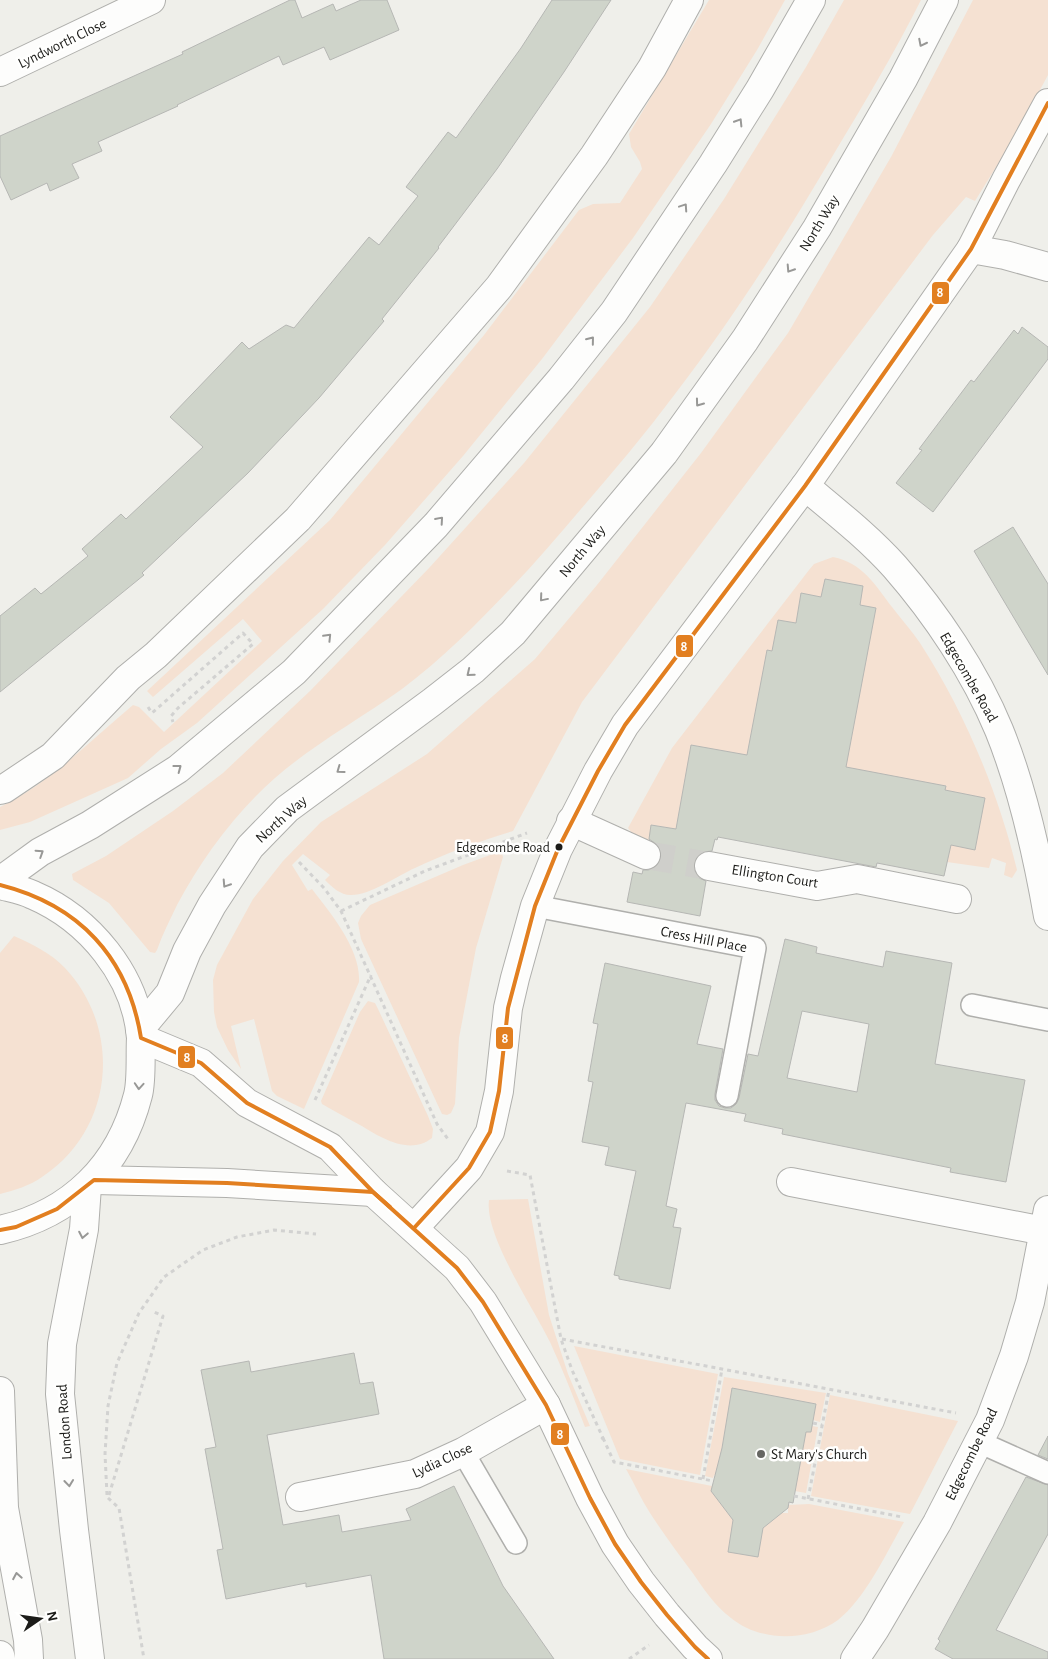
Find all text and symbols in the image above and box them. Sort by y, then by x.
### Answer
street label: Lyndworth Close [16,16,109,71]
one-way arrow [918,38,928,47]
one-way arrow [732,119,742,128]
street label: North Way [797,192,842,254]
one-way arrow [678,203,687,213]
one-way arrow [787,264,797,273]
line badge: 8 [931,281,950,305]
text: 8 [937,286,944,300]
one-way arrow [586,337,595,346]
one-way arrow [696,398,705,407]
one-way arrow [435,516,444,525]
street label: North Way [556,522,609,580]
one-way arrow [540,592,548,601]
street label: Edgecombe Road [937,630,1000,725]
one-way arrow [322,634,331,643]
line badge: 8 [675,634,694,658]
text: 8 [681,640,688,654]
one-way arrow [466,667,475,676]
one-way arrow [337,765,346,773]
one-way arrow [172,766,181,774]
street label: North Way [253,792,310,846]
place label: Edgecombe Road [456,841,550,855]
marker: Edgecombe Road [554,842,564,852]
one-way arrow [34,850,43,859]
street label: Ellington Court [731,862,819,891]
one-way arrow [223,878,232,888]
street label: Cress Hill Place [659,924,748,955]
line badge: 8 [495,1026,514,1050]
text: 8 [502,1032,509,1046]
line badge: 8 [177,1045,196,1069]
text: 8 [184,1051,191,1065]
one-way arrow [133,1083,144,1091]
one-way arrow [78,1231,88,1239]
street label: London Road [54,1383,75,1460]
street label: Edgecombe Road [943,1405,1000,1503]
line badge: 8 [550,1422,570,1446]
text: 8 [557,1428,564,1442]
street label: Lydia Close [410,1440,475,1481]
place label: St Mary's Church [771,1447,867,1462]
marker: St Mary's Church [755,1448,767,1460]
one-way arrow [63,1479,74,1487]
one-way arrow [12,1572,22,1581]
north arrow [15,1594,65,1644]
text: N [44,1610,60,1623]

